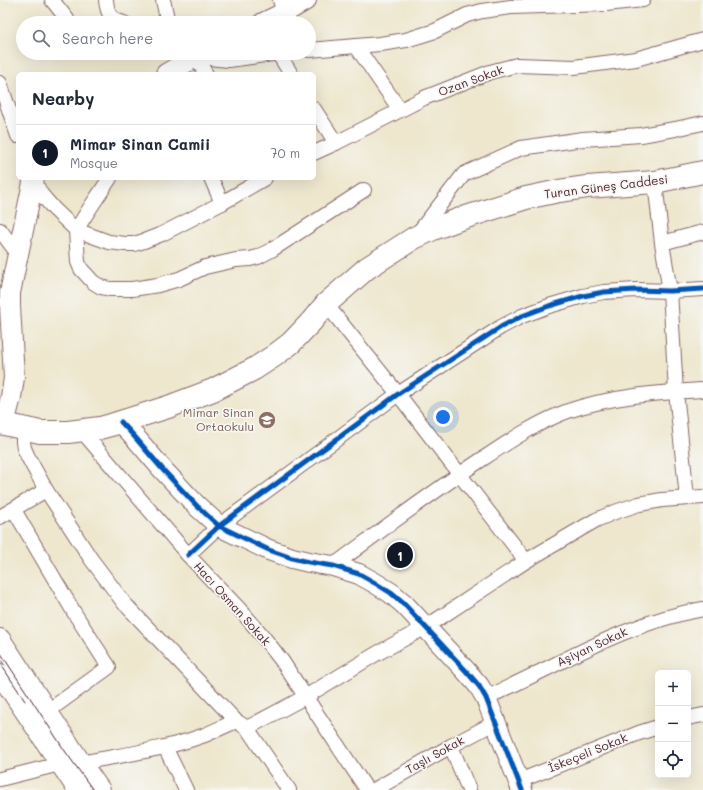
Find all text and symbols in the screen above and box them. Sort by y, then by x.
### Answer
search box [16,16,316,60]
icon: search [30,27,52,49]
text: Search here [62,28,153,48]
street label: Ozan Sokak [436,61,505,99]
text: Nearby [32,87,94,109]
text: Mimar Sinan Camii [70,134,210,154]
text: 1 [42,144,48,161]
text: 70 m [270,144,300,161]
text: Mosque [70,154,118,171]
street label: Turan Güneş Caddesi [543,170,669,202]
place label: Mimar Sinan Ortaokulu [183,404,254,434]
your location [433,407,453,427]
school or university icon: Mimar Sinan Ortaokulu [257,410,277,430]
pin: 1 [387,540,413,570]
street label: Hacı Osman Sokak [191,558,275,649]
street label: Aşiyan Sokak [554,623,629,669]
map controls [655,670,691,778]
button: + [655,670,691,706]
button: − [655,706,691,742]
street label: İskeçeli Sokak [546,729,630,775]
street label: Taşlı Sokak [402,731,467,777]
button: locate [655,742,691,778]

